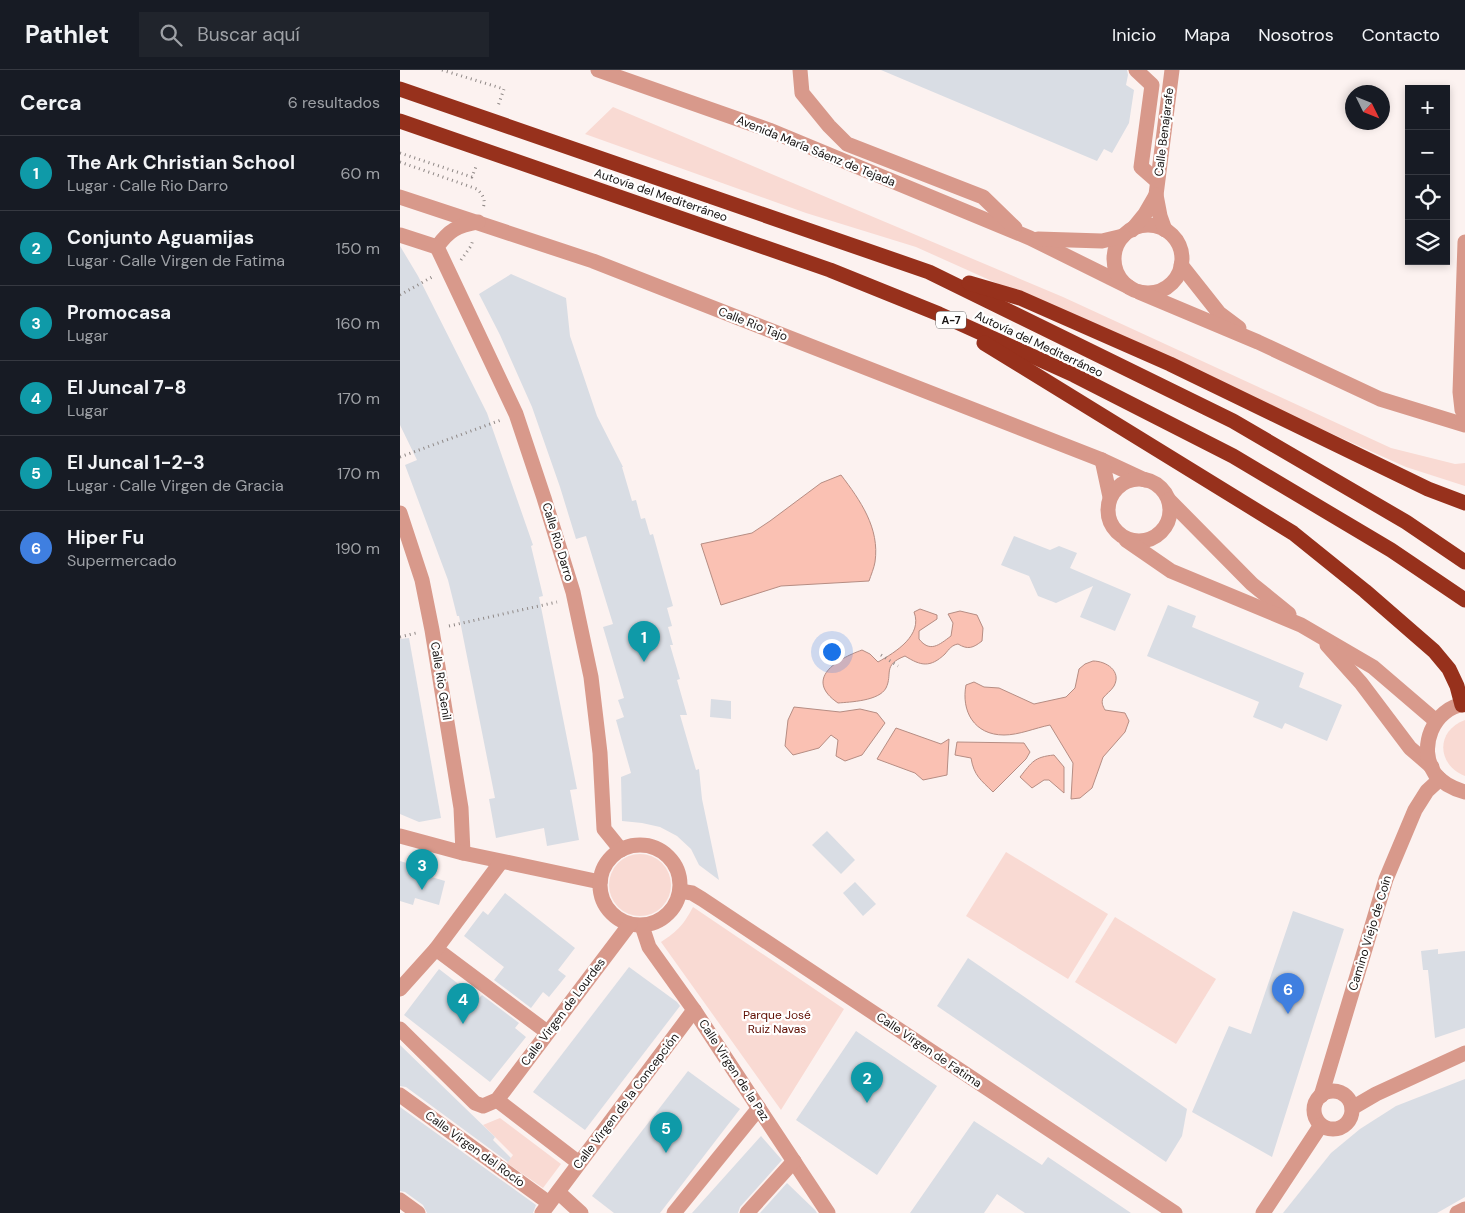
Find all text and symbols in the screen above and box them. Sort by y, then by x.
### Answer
search box [139,12,489,57]
text: Pathlet [25,19,109,50]
icon: search [157,21,185,49]
text: Buscar aquí [197,22,300,47]
text: Inicio [1112,23,1156,47]
text: Mapa [1184,23,1230,47]
text: Nosotros [1258,23,1334,47]
text: Contacto [1362,23,1440,47]
north arrow [1345,85,1390,130]
map controls [1405,85,1450,265]
button: + [1405,85,1450,130]
street label: Calle Benajarafe [1151,87,1177,177]
text: Cerca [20,89,82,117]
text: 6 resultados [288,92,380,113]
street label: Avenida María Sáenz de Tejada [734,112,898,190]
button: − [1405,130,1450,175]
text: The Ark Christian School [67,150,295,175]
text: 1 [33,163,39,184]
text: 60 m [340,163,380,184]
street label: Autovía del Mediterráneo [592,165,730,225]
text: Lugar · Calle Rio Darro [67,175,228,196]
button: locate [1405,175,1450,220]
button: layers [1405,220,1450,265]
text: Conjunto Aguamijas [67,225,254,250]
text: 2 [31,238,41,259]
text: 150 m [336,238,380,259]
text: Lugar · Calle Virgen de Fatima [67,250,285,271]
text: Promocasa [67,300,171,325]
street label: Calle Rio Tajo [716,303,790,345]
street label: Autovía del Mediterráneo [972,307,1106,381]
road number: A-7 [936,312,966,328]
text: 3 [31,313,41,334]
text: 160 m [336,313,380,334]
text: Lugar [67,325,108,346]
text: El Juncal 7-8 [67,375,186,400]
text: 4 [31,388,41,409]
text: 170 m [337,388,380,409]
text: Lugar [67,400,108,421]
text: El Juncal 1-2-3 [67,450,205,475]
text: 5 [31,463,41,484]
text: 170 m [337,463,380,484]
text: Lugar · Calle Virgen de Gracia [67,475,284,496]
street label: Calle Rio Darro [538,501,578,583]
text: Hiper Fu [67,525,144,550]
text: 6 [31,538,41,559]
text: 190 m [336,538,380,559]
text: Supermercado [67,550,177,571]
pin: 1 [628,621,660,662]
your location [819,639,845,665]
street label: Calle Rio Genil [427,641,455,721]
pin: 3 [406,849,438,890]
street label: Camino Viejo de Coín [1345,873,1395,993]
street label: Calle Virgen de Lourdes [517,955,609,1069]
pin: 6 [1272,973,1304,1014]
pin: 4 [447,983,479,1024]
park label: Parque José Ruiz Navas [743,1007,811,1037]
street label: Calle Virgen de Fatima [873,1009,985,1091]
street label: Calle Virgen de la Paz [695,1016,773,1124]
street label: Calle Virgen de la Concepción [570,1030,683,1172]
pin: 2 [851,1062,883,1103]
street label: Calle Virgen del Rocío [422,1107,528,1191]
pin: 5 [650,1112,682,1153]

